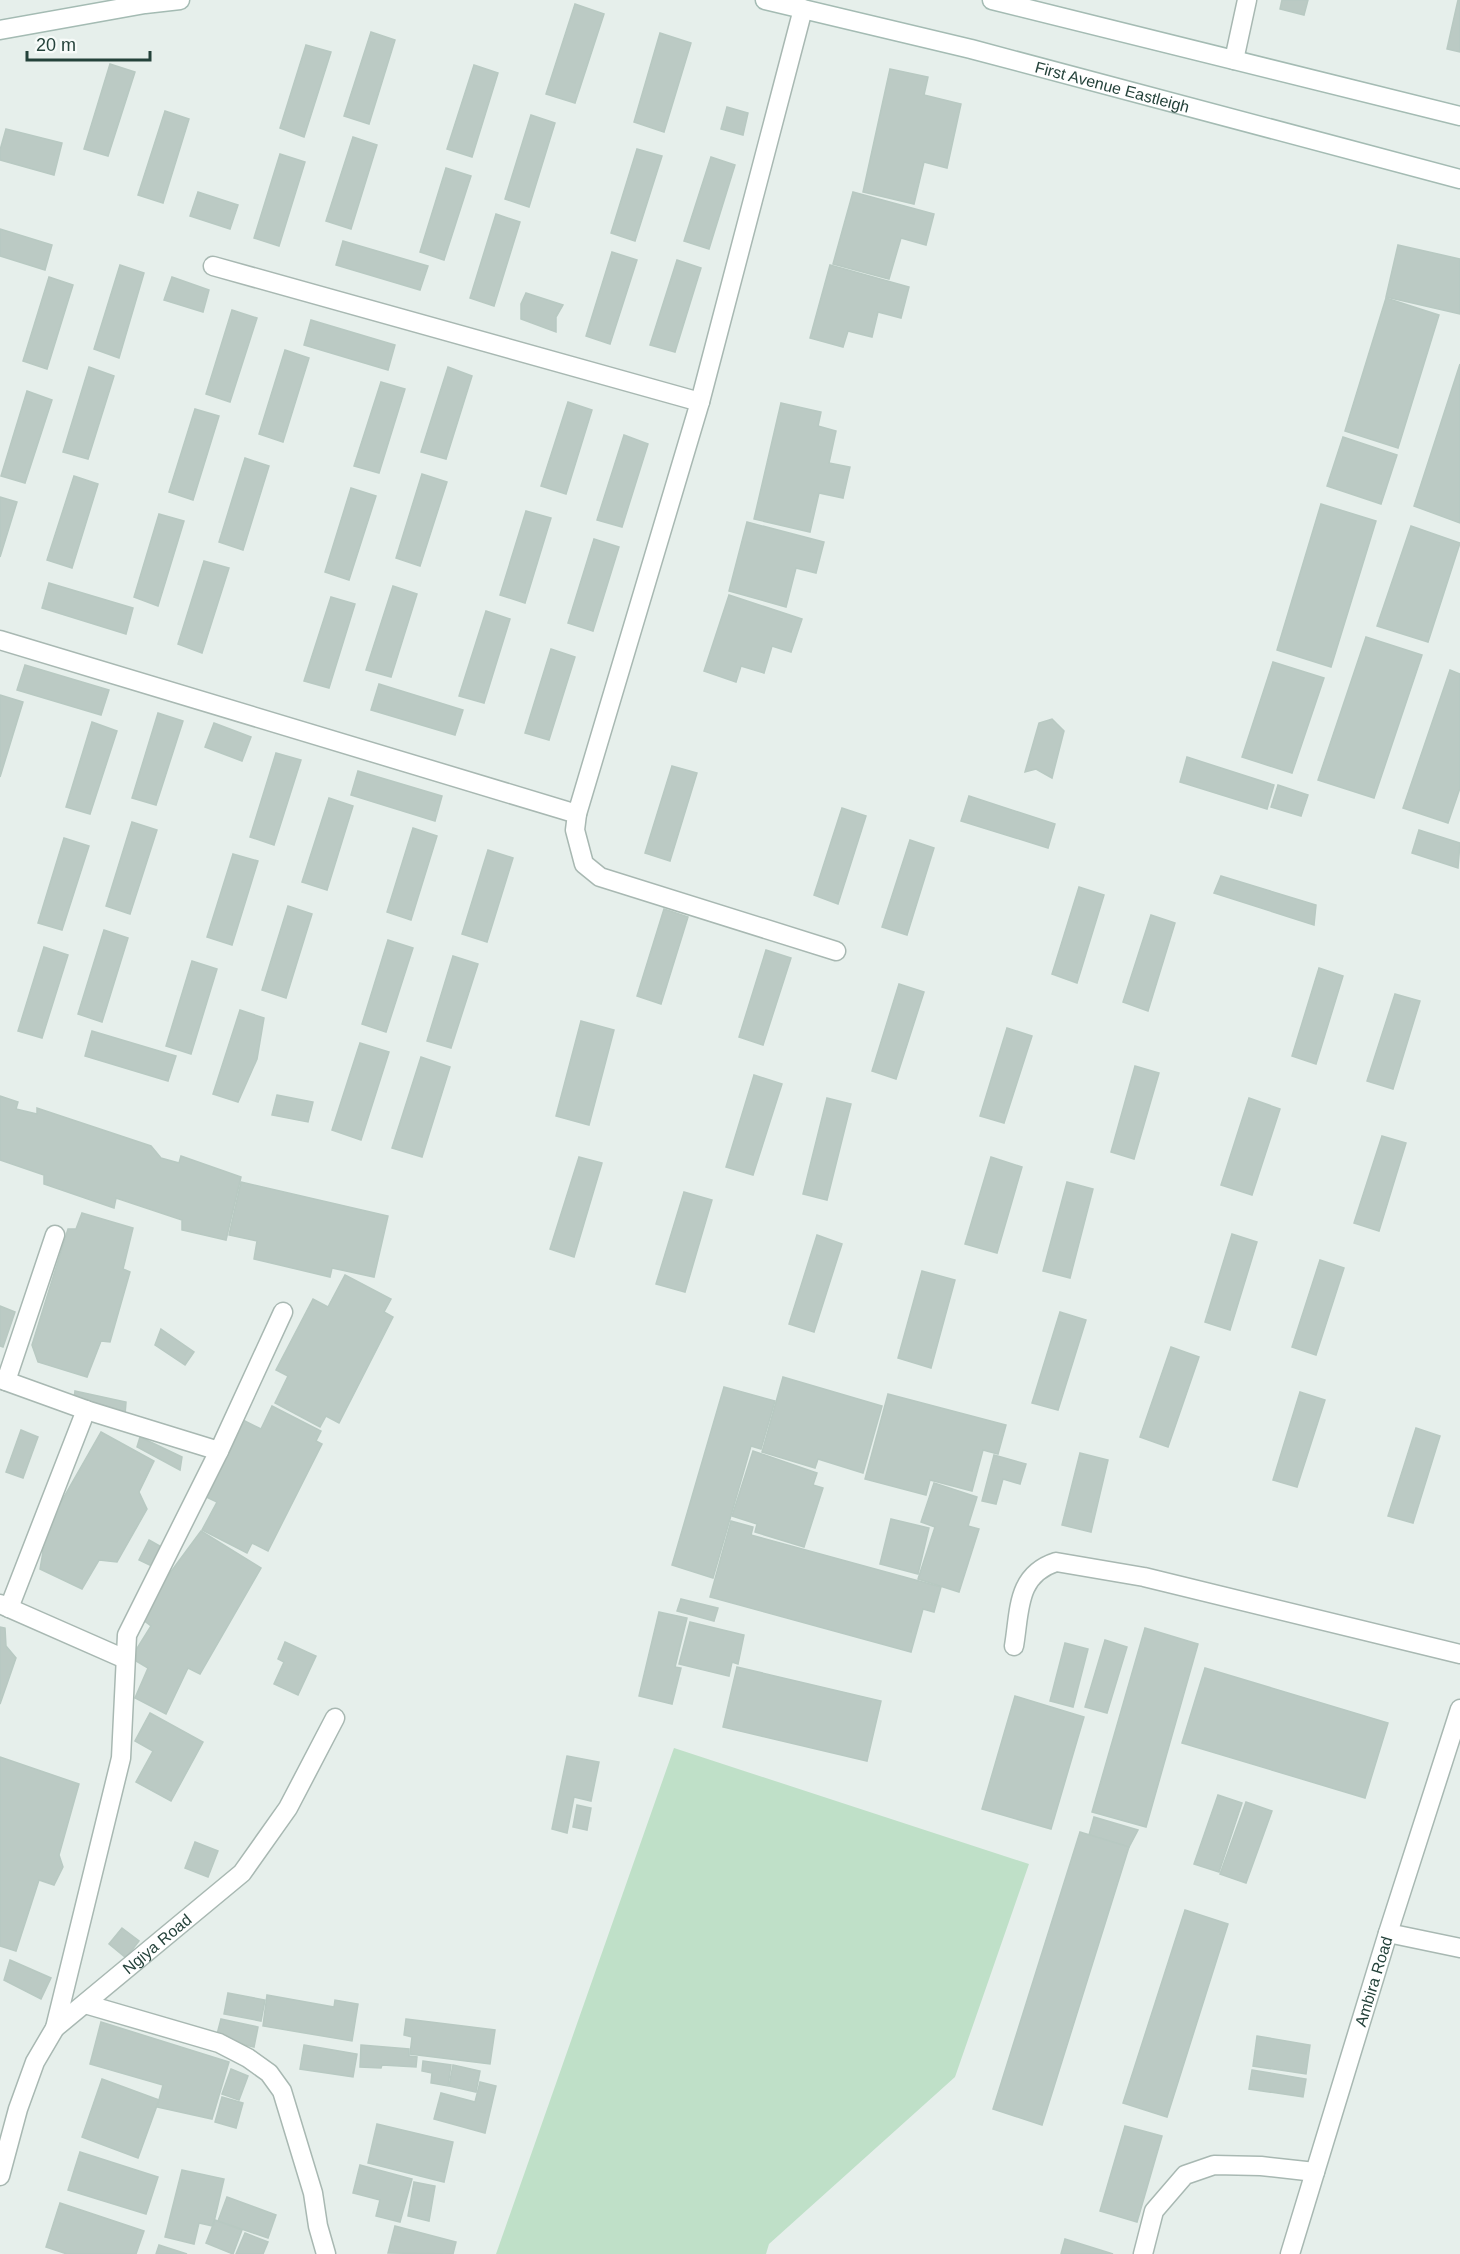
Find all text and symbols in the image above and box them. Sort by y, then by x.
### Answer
scale bar [27,24,150,62]
text: 20 m [36,35,76,55]
street label: First Avenue Eastleigh [1033,58,1191,115]
street label: Ngiya Road [119,1910,194,1977]
street label: Ambira Road [1351,1934,1395,2029]

